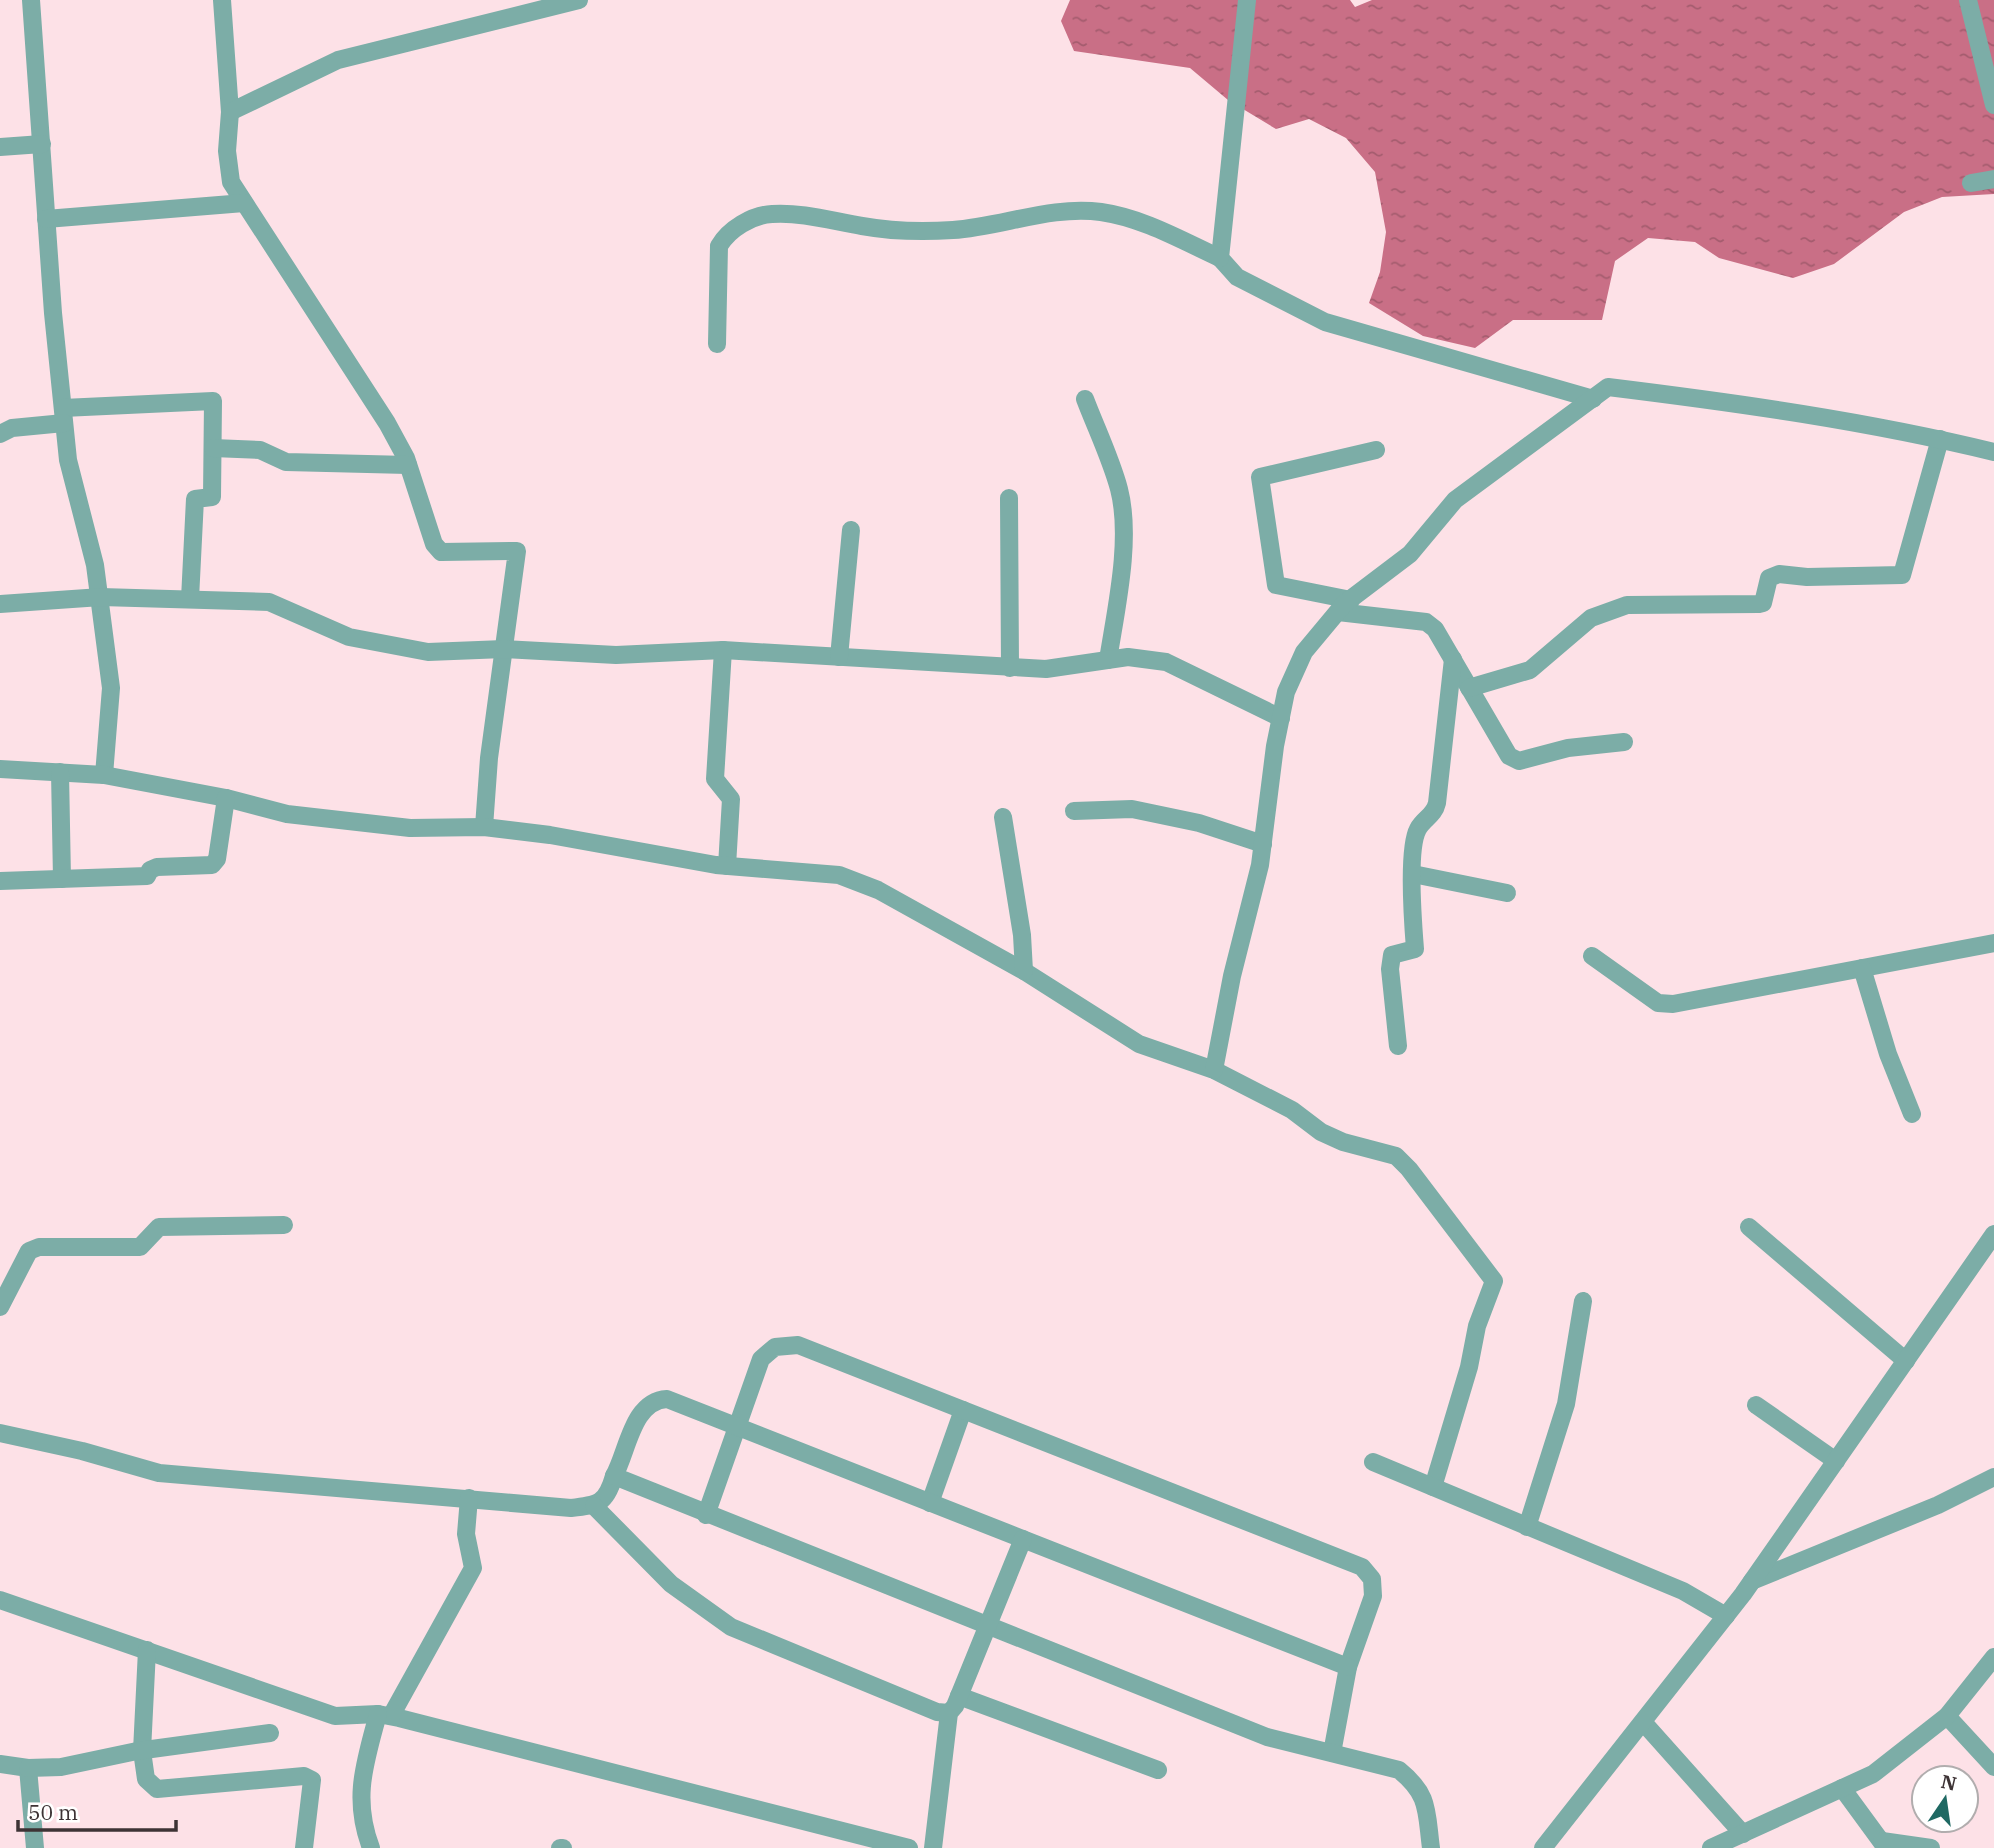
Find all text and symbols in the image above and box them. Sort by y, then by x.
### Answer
north arrow [1910,1764,1980,1834]
text: N [1939,1769,1959,1796]
scale bar [18,1788,175,1832]
text: 50 m [28,1798,78,1826]

